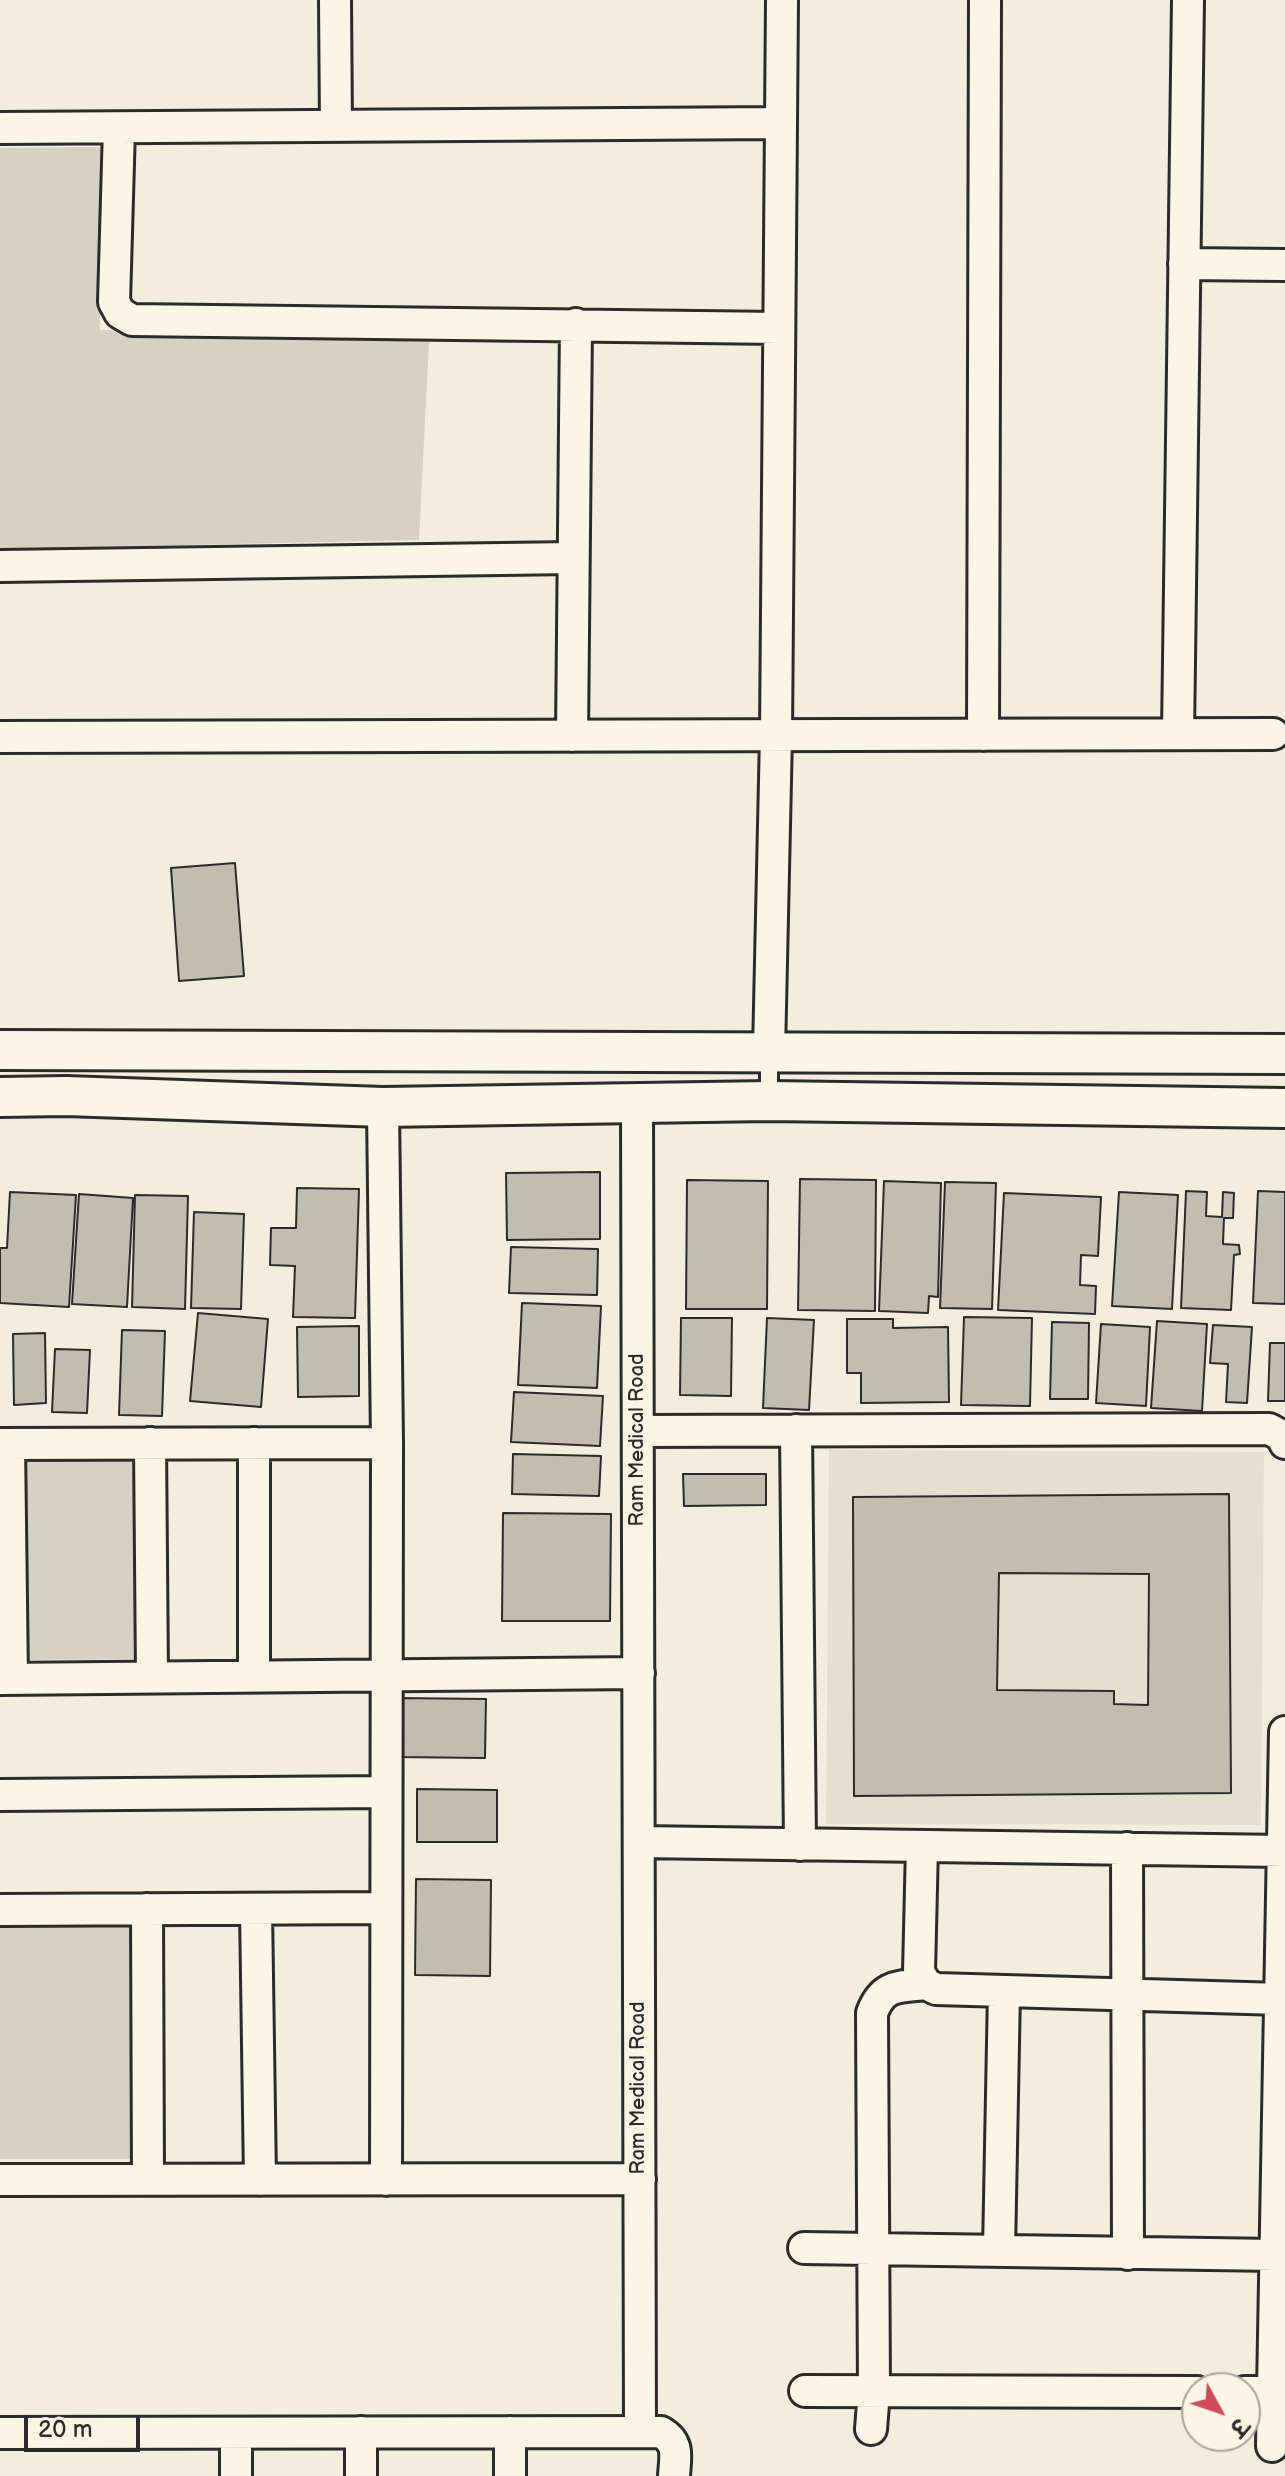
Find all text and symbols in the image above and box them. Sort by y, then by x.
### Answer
street label: Ram Medical Road [626,1354,650,1526]
street label: Ram Medical Road [627,2002,651,2174]
north arrow [1181,2372,1261,2452]
scale bar [28,2400,144,2450]
text: उ [1223,2412,1253,2441]
text: 20 m [38,2415,93,2444]

